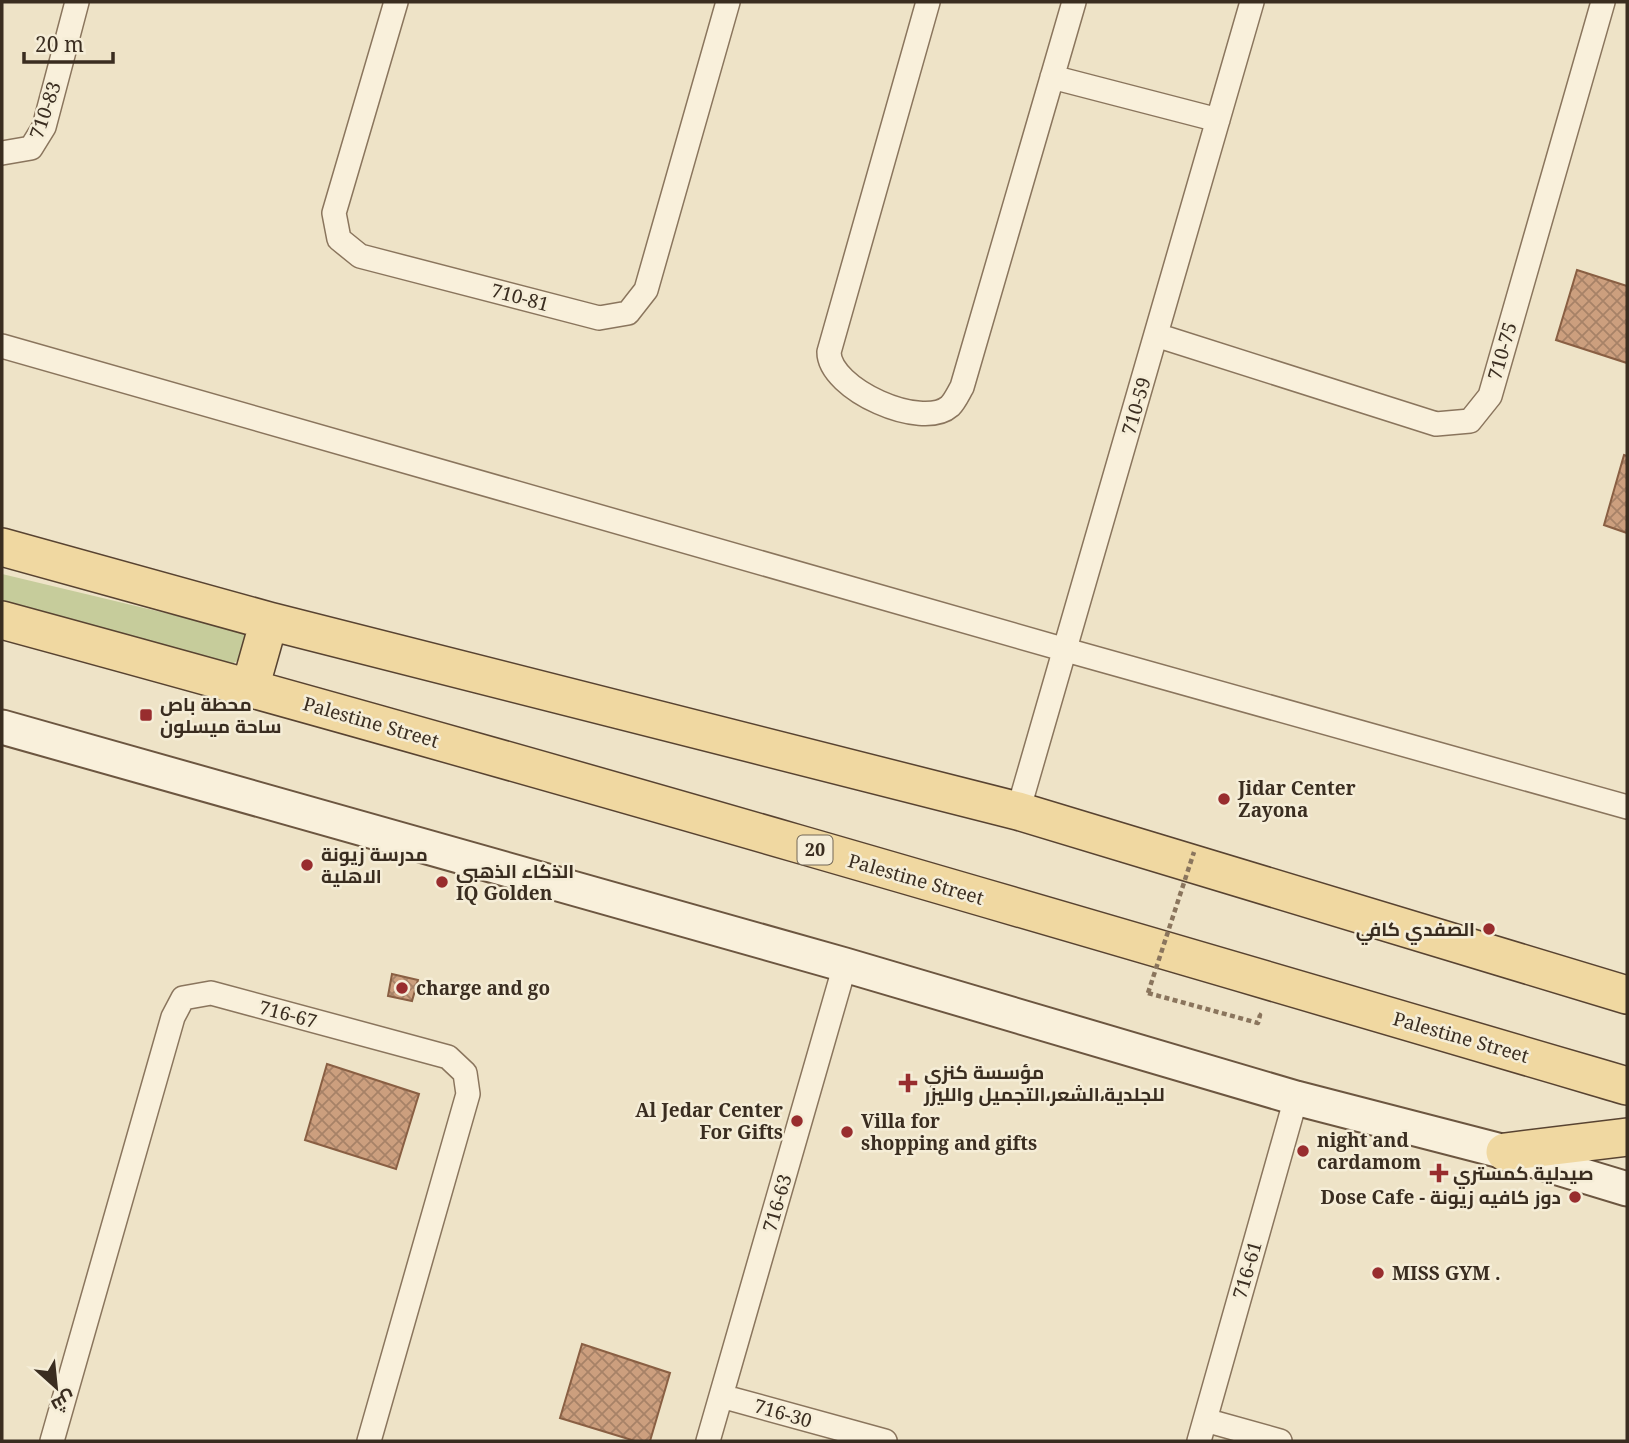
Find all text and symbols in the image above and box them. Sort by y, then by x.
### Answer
scale bar [24,21,114,65]
text: 20 m [35,30,84,58]
street label: 710-83 [23,78,67,142]
street label: 710-81 [488,277,552,317]
street label: 710-75 [1481,319,1523,383]
street label: 710-59 [1115,374,1157,438]
street label: Palestine Street [300,690,442,754]
place label: محطة باص ساحة ميسلون [160,691,282,739]
marker: محطة باص ساحة ميسلون [138,707,154,723]
place label: Jidar Center Zayona [1237,775,1356,823]
marker: Jidar Center Zayona [1216,791,1232,807]
road number: 20 [798,836,832,864]
place label: مدرسة زيونة الاهلية [321,841,428,889]
street label: Palestine Street [845,847,987,911]
marker: مدرسة زيونة الاهلية [299,857,315,873]
place label: الذكاء الذهبي IQ Golden [456,858,574,906]
marker: الذكاء الذهبي IQ Golden [434,874,450,890]
place label: الصفدي كافي [1356,916,1475,945]
marker: الصفدي كافي [1481,921,1497,937]
place label: charge and go [416,975,550,1001]
marker: charge and go [394,980,410,996]
street label: 716-67 [256,994,320,1034]
street label: Palestine Street [1390,1005,1532,1069]
place label: مؤسسة كنزي للجلدية،الشعر،التجميل والليزر [923,1059,1165,1107]
marker: مؤسسة كنزي للجلدية،الشعر،التجميل والليزر [898,1073,918,1093]
place label: Al Jedar Center For Gifts [635,1097,783,1145]
place label: Villa for shopping and gifts [861,1108,1037,1156]
marker: Al Jedar Center For Gifts [789,1113,805,1129]
marker: Villa for shopping and gifts [839,1124,855,1140]
place label: night and cardamom [1317,1127,1421,1175]
marker: night and cardamom [1295,1143,1311,1159]
place label: صيدلية كمستري [1453,1160,1594,1189]
marker: صيدلية كمستري [1431,1165,1447,1181]
street label: 716-63 [756,1171,798,1235]
place label: Dose Cafe - دوز كافيه زيونة [1320,1184,1561,1210]
marker: Dose Cafe - دوز كافيه زيونة [1567,1189,1583,1205]
street label: 716-61 [1226,1238,1268,1302]
place label: MISS GYM . [1392,1260,1501,1286]
marker: MISS GYM . [1370,1265,1386,1281]
north arrow [21,1352,91,1422]
text: ش [47,1385,80,1419]
street label: 716-30 [751,1392,815,1434]

